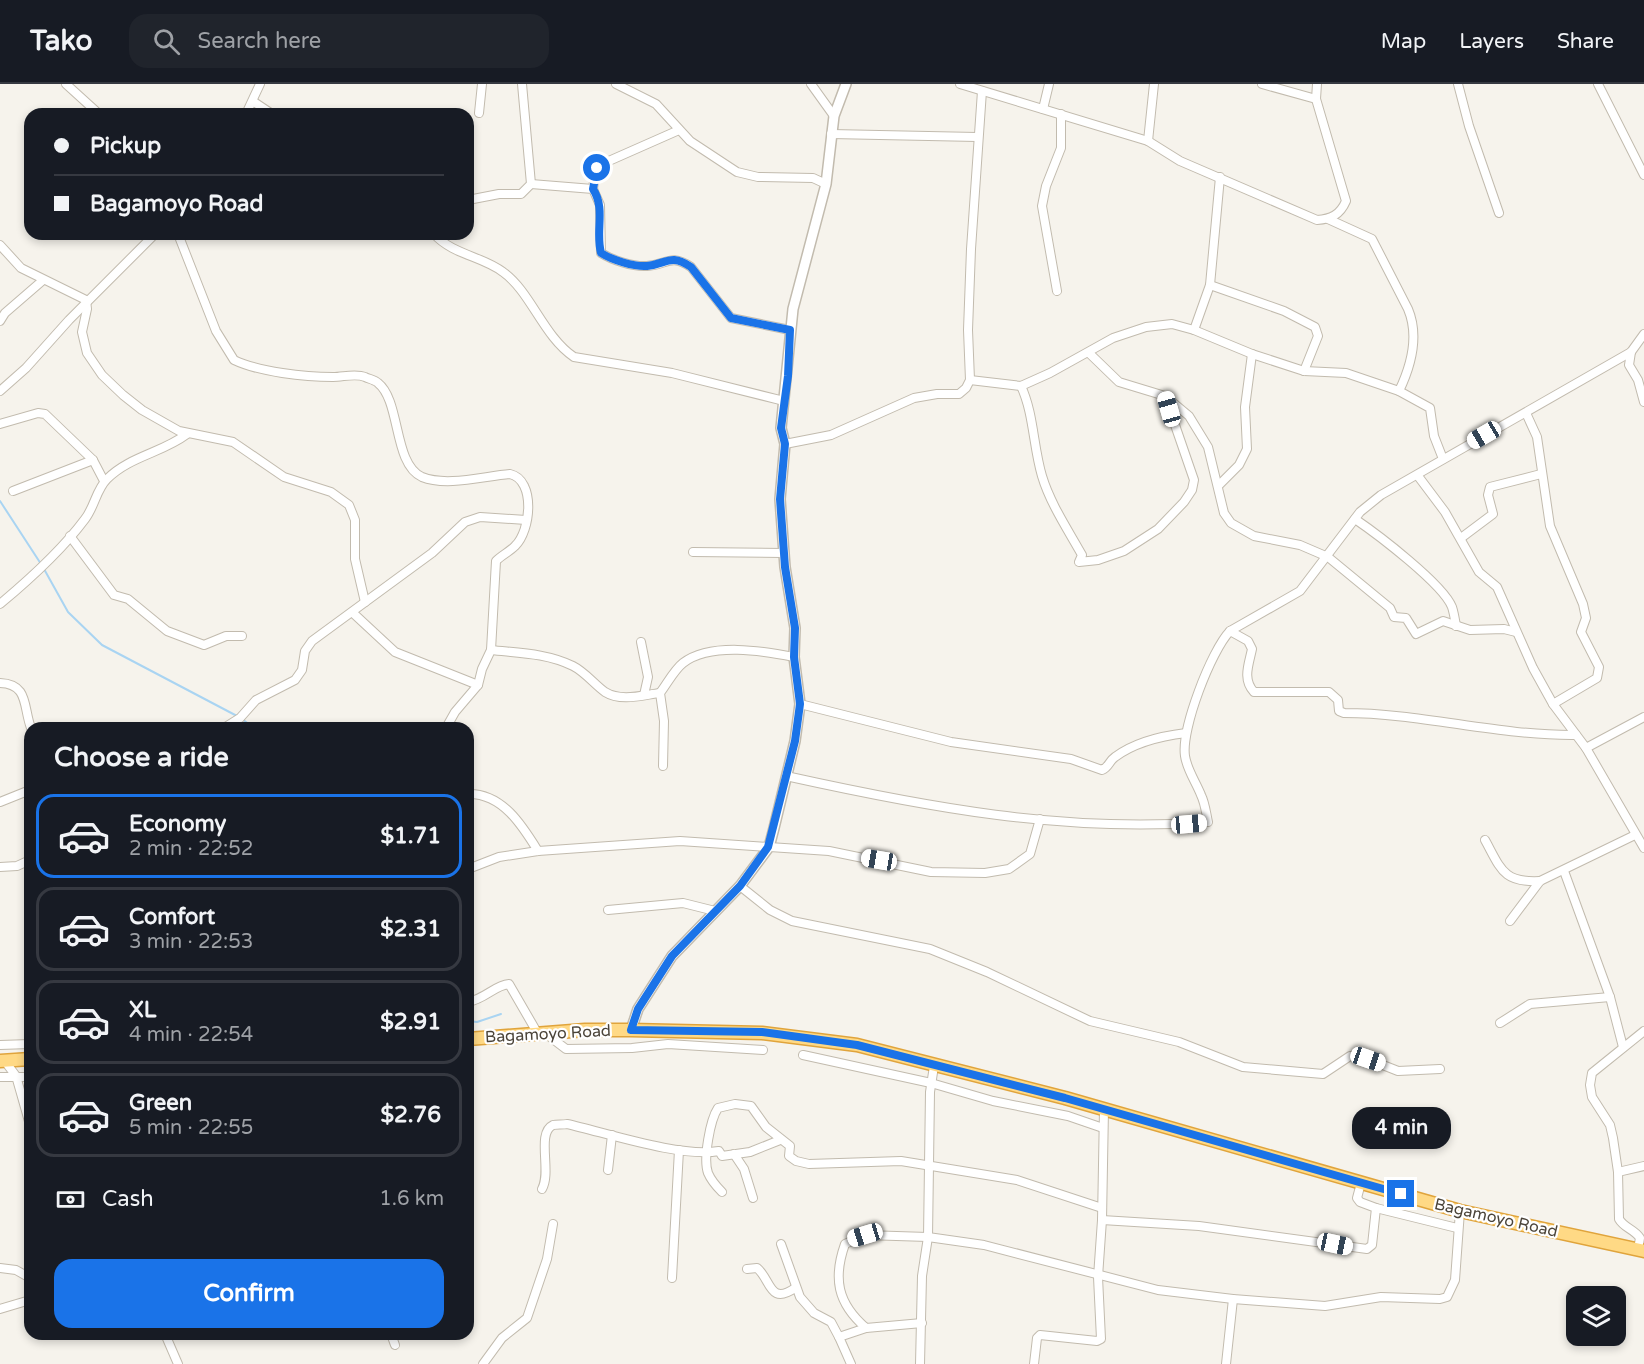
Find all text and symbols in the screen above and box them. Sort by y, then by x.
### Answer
search box [129,14,549,68]
text: Tako [30,24,93,58]
icon: search [150,25,183,58]
text: Search here [198,28,321,54]
text: Map [1381,29,1426,54]
text: Layers [1459,29,1524,54]
text: Share [1557,29,1614,54]
text: Pickup [90,133,161,159]
route start [583,154,610,181]
text: Bagamoyo Road [90,191,263,217]
car [1155,389,1183,429]
car [1464,418,1504,452]
text: Choose a ride [54,741,229,774]
icon: car [57,809,111,863]
text: Economy [129,811,226,837]
car [1170,813,1208,835]
text: $1.71 [380,823,441,849]
text: 2 min · 22:52 [129,837,253,861]
car [860,848,898,872]
icon: car [57,902,111,956]
text: Comfort [129,904,215,930]
text: $2.31 [380,916,441,942]
text: 3 min · 22:53 [129,930,253,954]
icon: car [57,995,111,1049]
text: XL [129,997,156,1023]
text: $2.91 [380,1009,441,1035]
street label: Bagamoyo Road [485,1021,611,1047]
text: 4 min · 22:54 [129,1023,253,1047]
car [1348,1045,1388,1073]
icon: car [57,1088,111,1142]
text: Green [129,1090,192,1116]
text: $2.76 [380,1102,441,1128]
callout: 4 min [1352,1107,1450,1149]
text: 5 min · 22:55 [129,1116,253,1140]
text: 4 min [1375,1116,1428,1140]
route end [1387,1180,1414,1207]
icon: cash [54,1183,87,1216]
text: Cash [102,1186,154,1212]
text: 1.6 km [379,1187,444,1211]
street label: Bagamoyo Road [1432,1194,1560,1242]
car [845,1221,885,1249]
car [1316,1231,1354,1257]
button: Confirm [54,1259,444,1328]
map controls [1566,1286,1626,1346]
button: layers [1566,1286,1626,1346]

